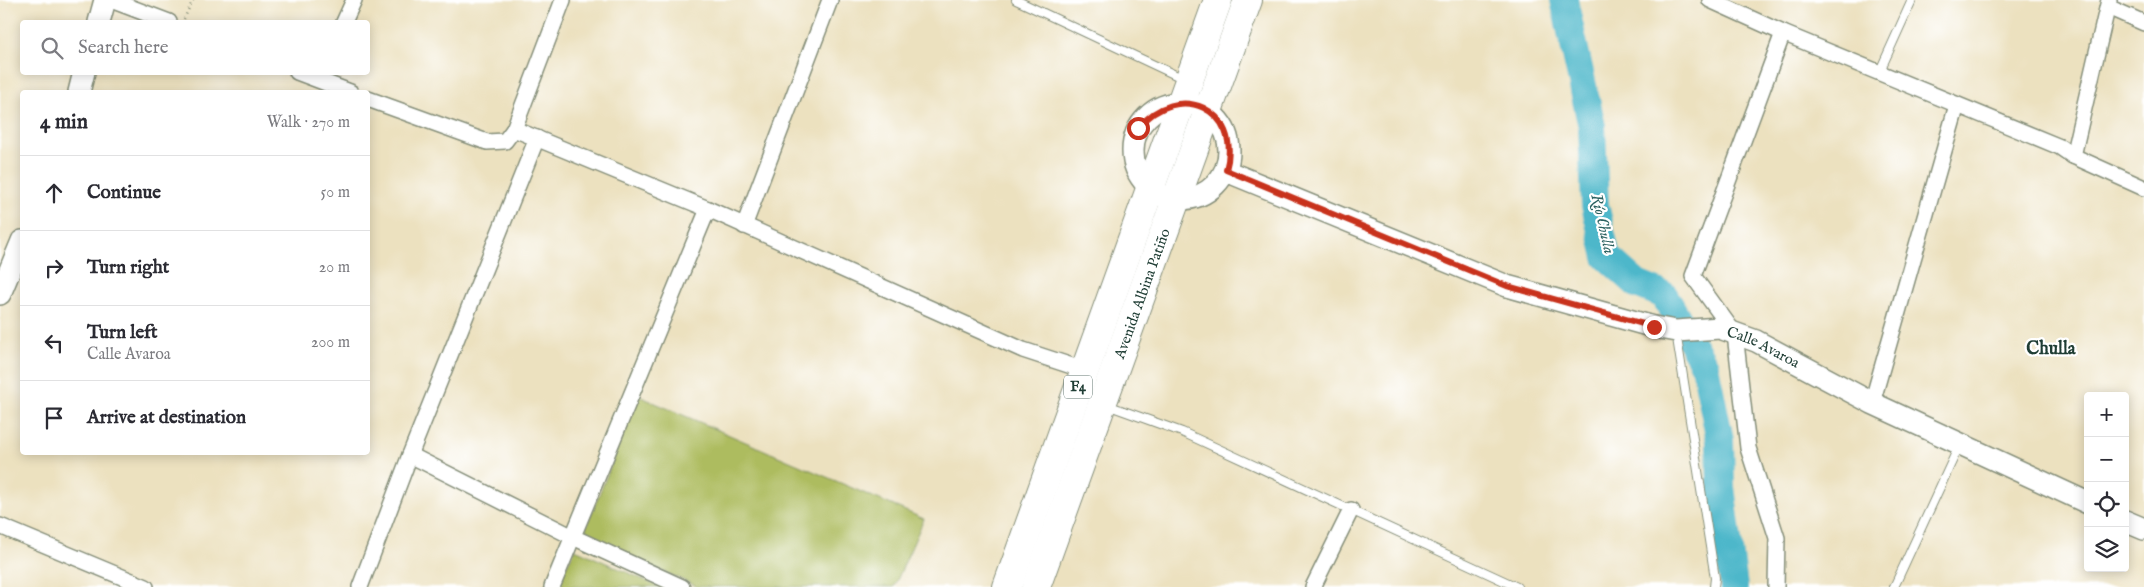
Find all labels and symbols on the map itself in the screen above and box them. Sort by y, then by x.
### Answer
route start [1127,117,1150,140]
water label: Río Chulla [1585,192,1619,256]
street label: Avenida Albina Patiño [1109,226,1174,362]
route end [1643,316,1666,339]
street label: Calle Avaroa [1724,322,1804,372]
district label: Chulla [2026,338,2077,361]
road number: F4 [1064,376,1092,398]

